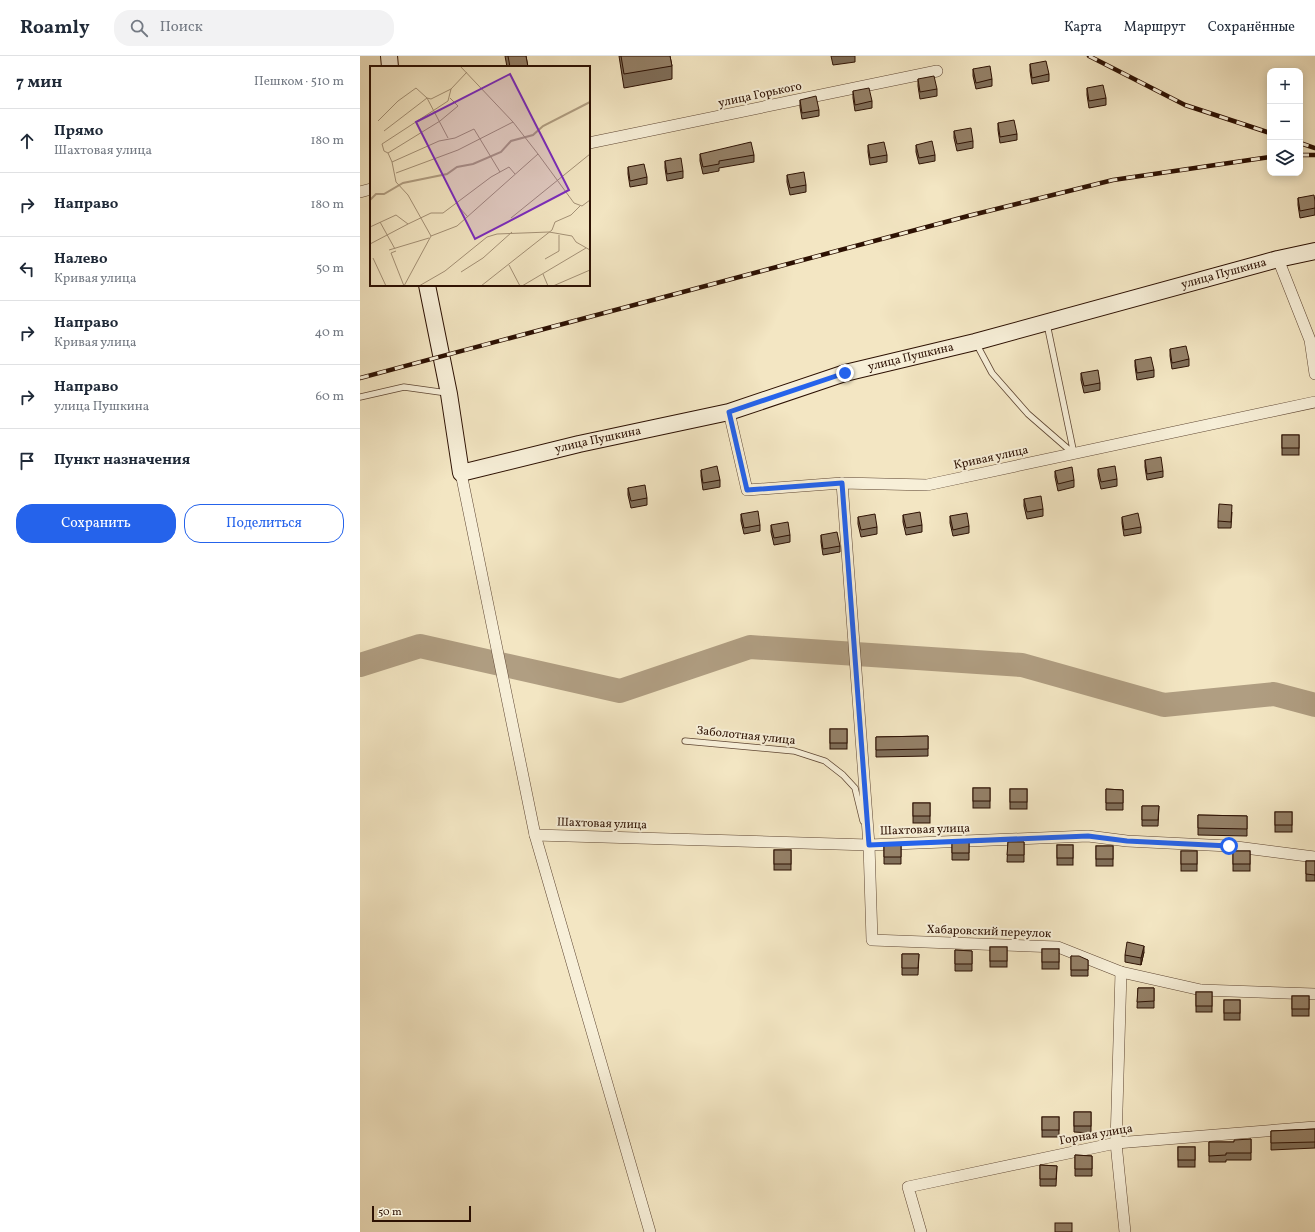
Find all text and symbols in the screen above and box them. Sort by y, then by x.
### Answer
search box [114,10,394,46]
text: Roamly [20,15,90,41]
icon: search [128,17,150,39]
text: Поиск [160,17,203,38]
text: Карта [1064,18,1102,37]
text: Маршрут [1124,18,1186,37]
text: Сохранённые [1208,18,1295,37]
inset map [370,66,590,286]
map controls [1267,68,1303,176]
button: + [1267,68,1303,104]
text: 7 мин [16,71,62,94]
text: Пешком · 510 m [254,73,344,91]
street label: улица Горького [717,78,803,112]
button: − [1267,104,1303,140]
text: Прямо [54,121,103,142]
icon: ahead [16,130,38,152]
text: 180 m [310,132,344,150]
button: layers [1267,140,1303,176]
text: Шахтовая улица [54,142,152,160]
icon: right [16,194,38,216]
text: Направо [54,194,118,215]
text: 180 m [310,196,344,214]
text: Налево [54,249,108,270]
street label: улица Пушкина [1179,255,1268,293]
icon: left [16,258,38,280]
text: 50 m [316,260,344,278]
text: Кривая улица [54,270,136,288]
text: Направо [54,313,118,334]
icon: right [16,322,38,344]
text: 40 m [315,324,344,342]
text: Кривая улица [54,334,136,352]
street label: улица Пушкина [866,339,955,375]
route end [836,364,854,382]
text: Направо [54,377,118,398]
icon: right [16,386,38,408]
text: 60 m [316,388,344,406]
text: улица Пушкина [54,398,149,416]
street label: улица Пушкина [553,423,643,458]
street label: Кривая улица [952,442,1030,474]
icon: arrive [16,450,38,472]
text: Пункт назначения [54,450,190,471]
button: Сохранить [16,504,176,543]
button: Поделиться [184,504,344,543]
street label: Заболотная улица [696,723,796,749]
street label: Шахтовая улица [557,814,647,834]
street label: Шахтовая улица [880,820,970,840]
route start [1220,837,1238,855]
street label: Хабаровский переулок [926,922,1052,942]
street label: Горная улица [1058,1121,1134,1149]
scale bar [372,1204,471,1223]
text: 50 m [378,1205,402,1220]

